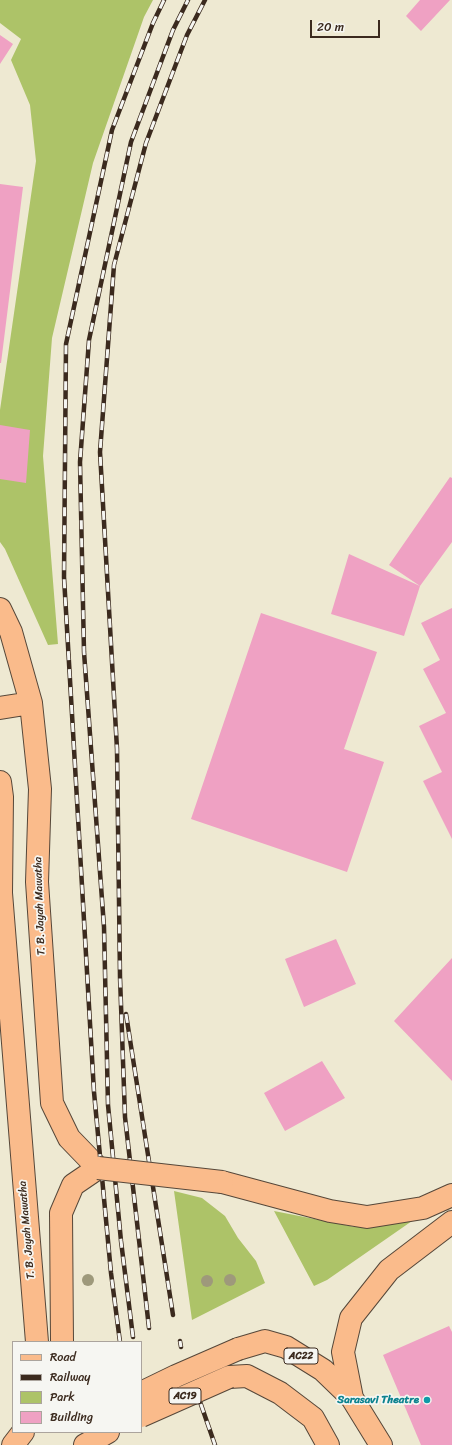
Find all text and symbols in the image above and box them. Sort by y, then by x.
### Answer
scale bar [312,12,382,38]
text: 20 m [317,16,344,38]
street label: T. B. Jayah Mawatha [32,857,48,955]
street label: T. B. Jayah Mawatha [16,1180,38,1280]
legend [12,1341,142,1433]
text: Road [50,1346,76,1368]
road number: AC22 [284,1348,318,1364]
text: Railway [50,1366,91,1388]
text: Park [50,1386,75,1408]
road number: AC19 [169,1388,201,1404]
place label: Sarasavi Theatre [337,1393,419,1407]
marker: Sarasavi Theatre [422,1395,432,1405]
text: Building [50,1406,93,1428]

